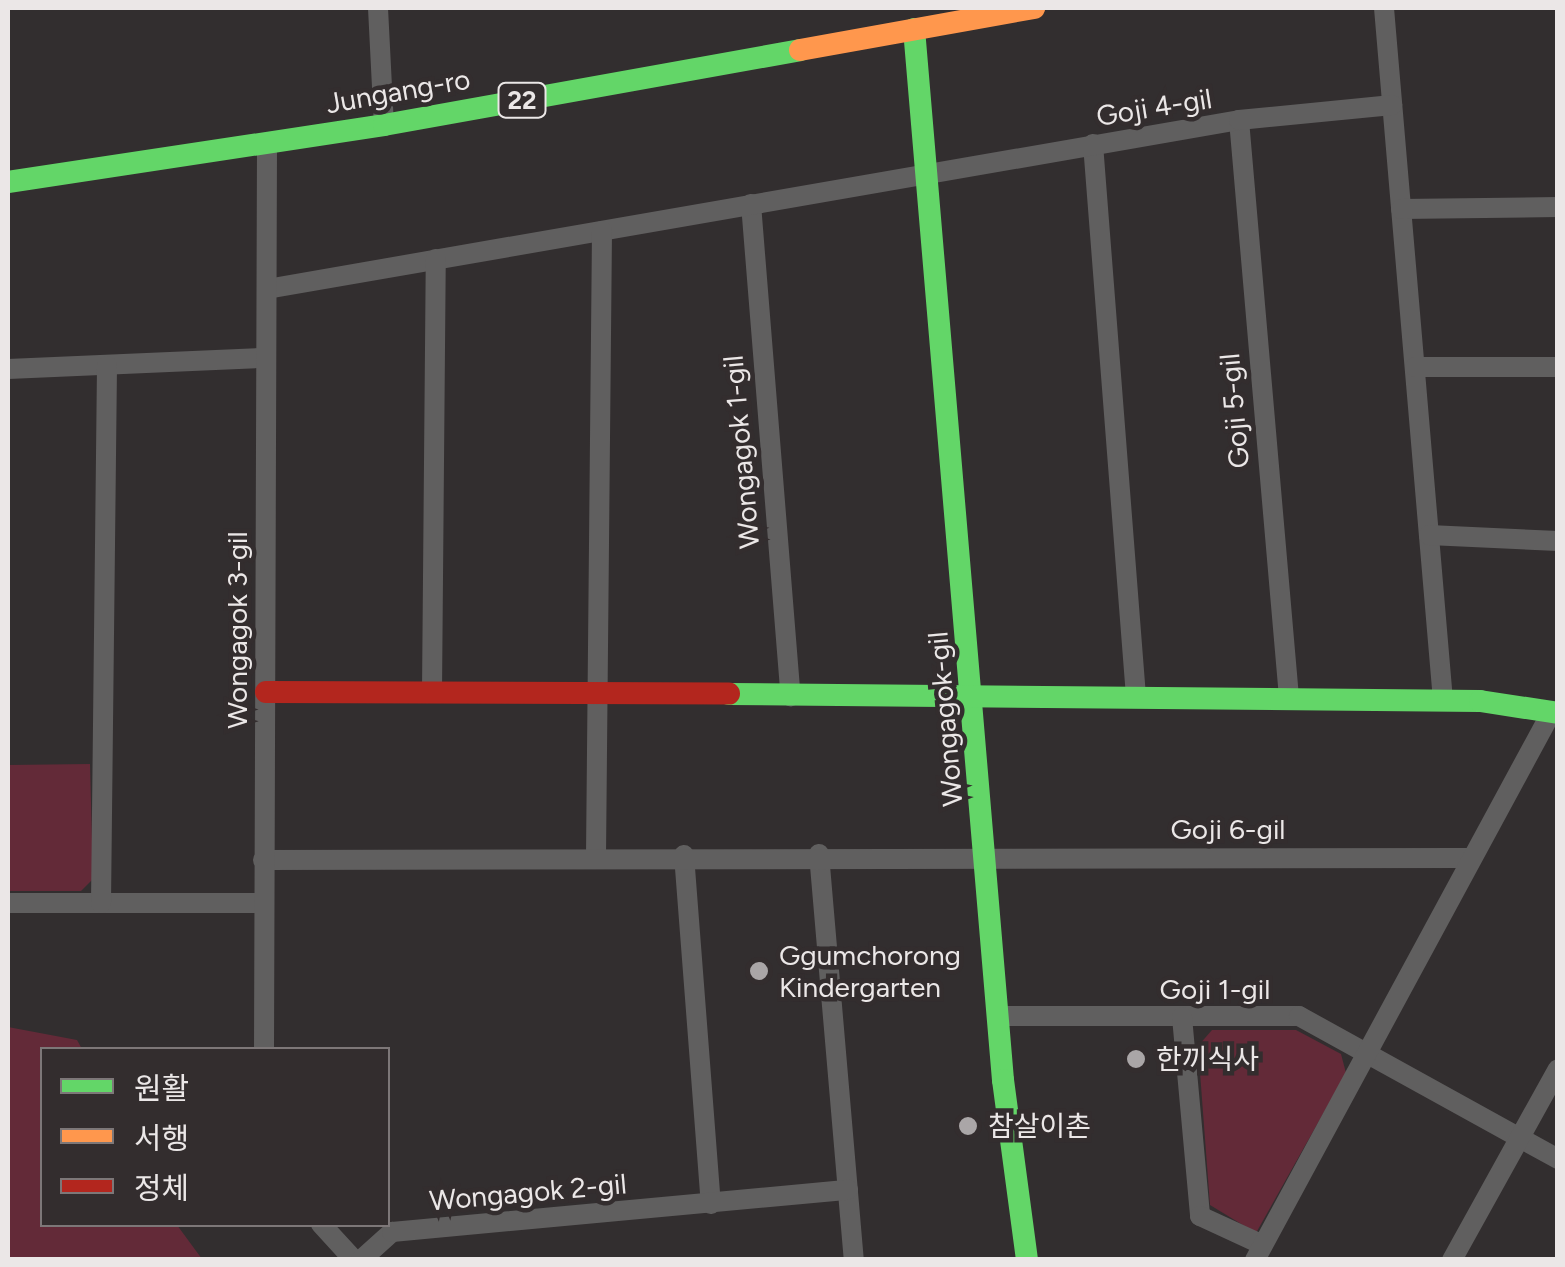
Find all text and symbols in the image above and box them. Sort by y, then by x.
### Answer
street label: Jungang-ro [323,62,473,120]
road number: 22 [497,80,547,120]
street label: Goji 4-gil [1094,81,1214,133]
street label: Goji 5-gil [1212,352,1256,470]
street label: Wongagok 1-gil [716,354,766,550]
street label: Wongagok 3-gil [220,531,254,729]
street label: Wongagok-gil [921,630,969,808]
street label: Goji 6-gil [1170,812,1286,846]
place label: Ggumchorong Kindergarten [779,938,961,1004]
marker: Ggumchorong Kindergarten [748,960,770,982]
street label: Goji 1-gil [1160,972,1270,1006]
place label: 한끼식사 [1156,1042,1259,1076]
legend [40,1047,390,1227]
marker: 한끼식사 [1125,1048,1147,1070]
text: 원활 [134,1070,189,1107]
place label: 참살이촌 [988,1109,1091,1143]
marker: 참살이촌 [957,1115,979,1137]
text: 서행 [134,1120,189,1157]
street label: Wongagok 2-gil [428,1167,628,1217]
text: 정체 [134,1170,189,1207]

